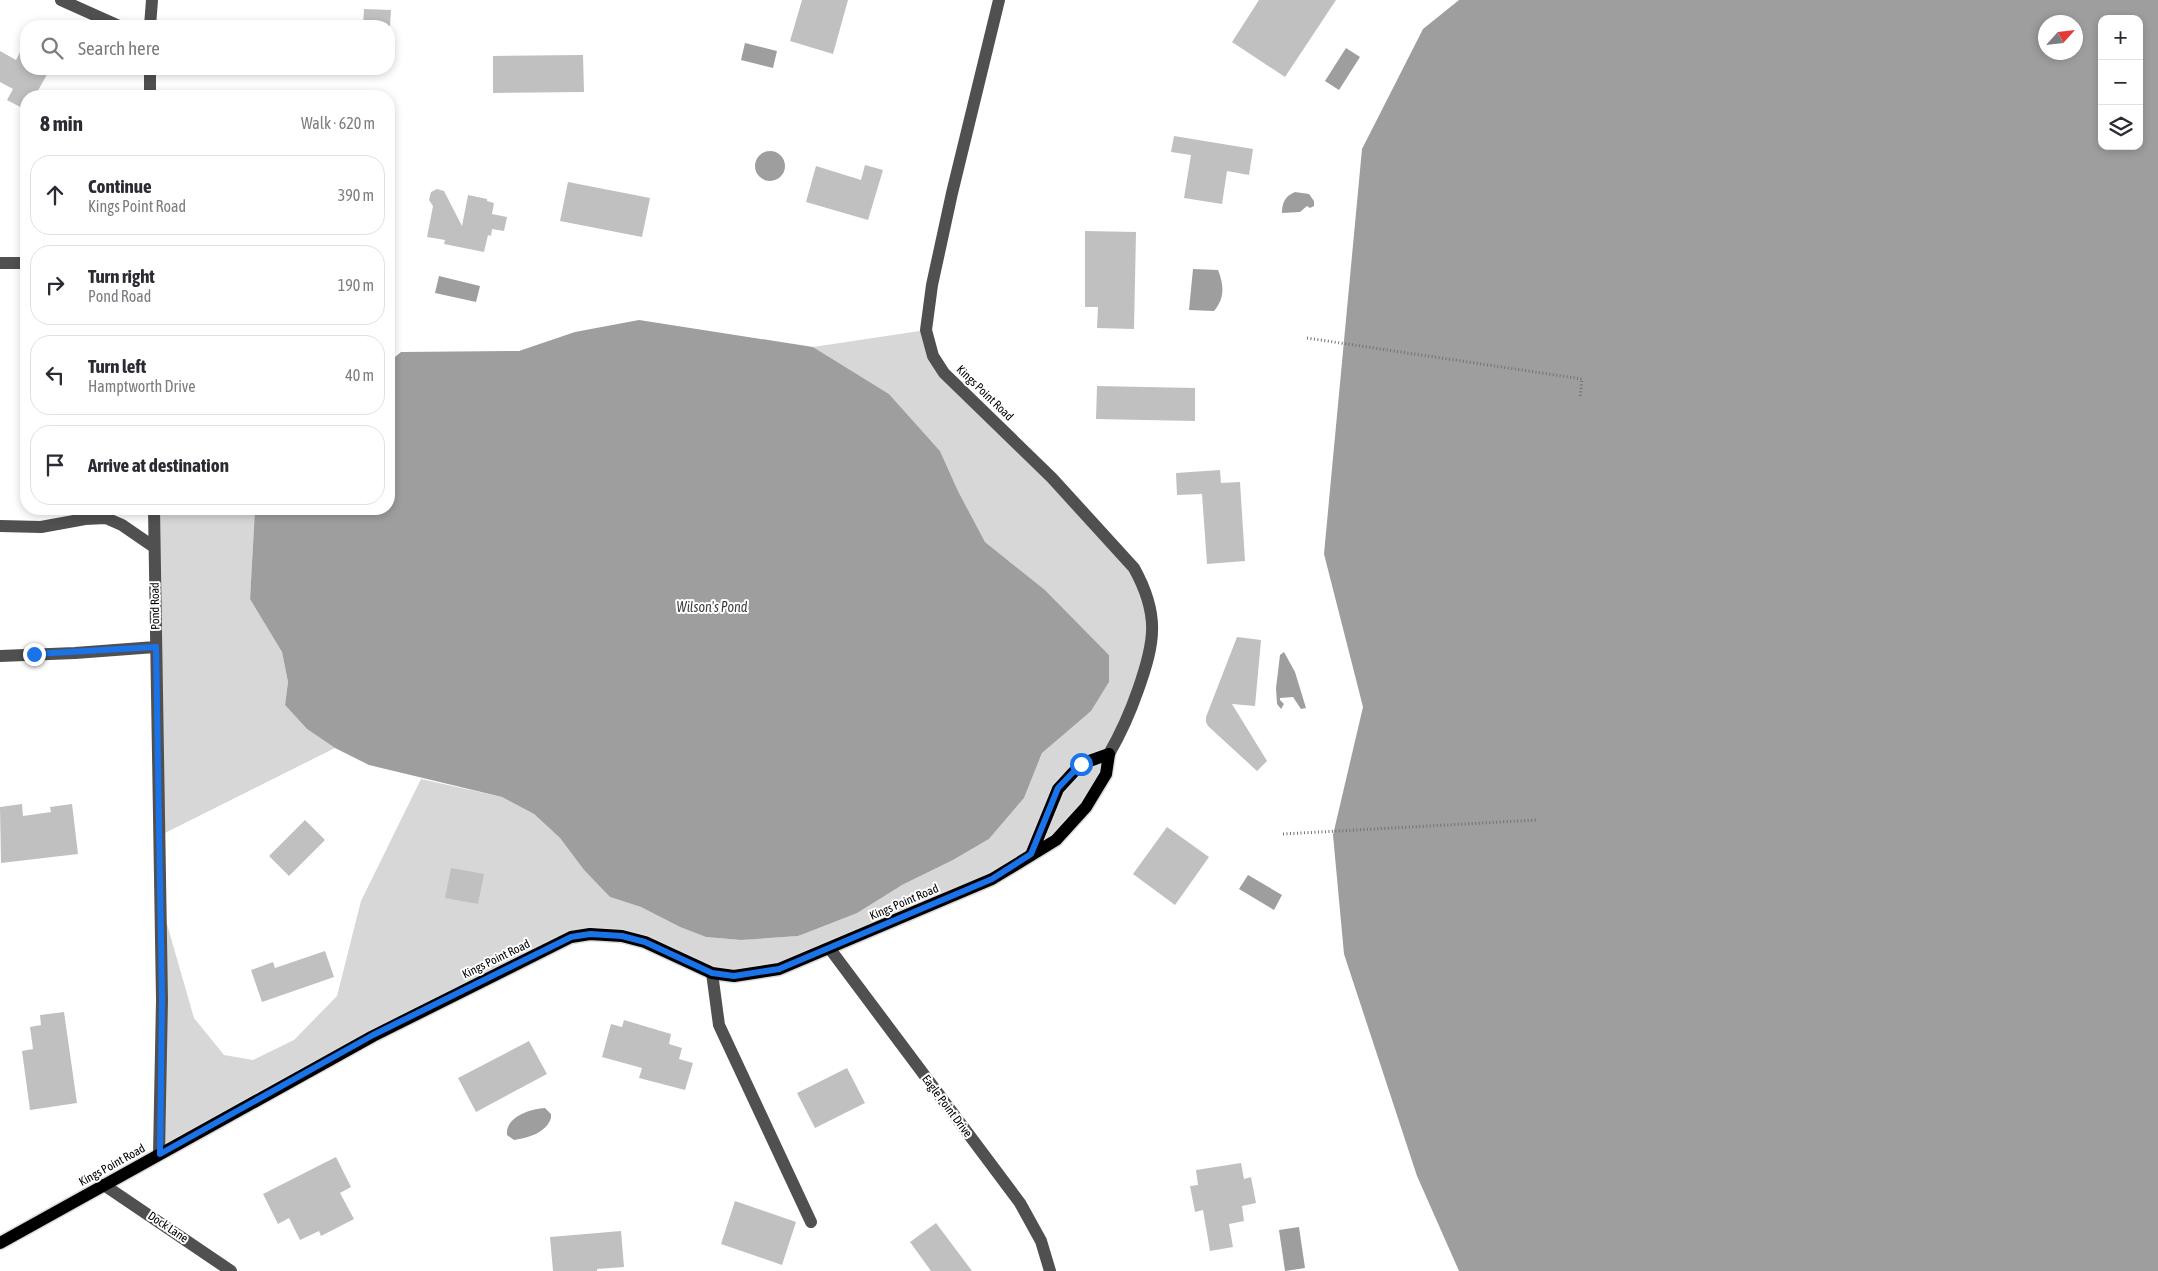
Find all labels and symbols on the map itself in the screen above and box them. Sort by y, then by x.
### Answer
north arrow [2038,15,2083,60]
street label: Kings Point Road [954,362,1016,424]
street label: Pond Road [148,582,162,630]
water label: Wilson's Pond [677,599,748,615]
route end [23,643,46,666]
route start [1070,753,1093,776]
street label: Kings Point Road [867,881,941,923]
street label: Kings Point Road [460,937,532,981]
street label: Eagle Point Drive [919,1072,975,1140]
street label: Kings Point Road [76,1141,148,1189]
street label: Dock Lane [145,1209,191,1245]

